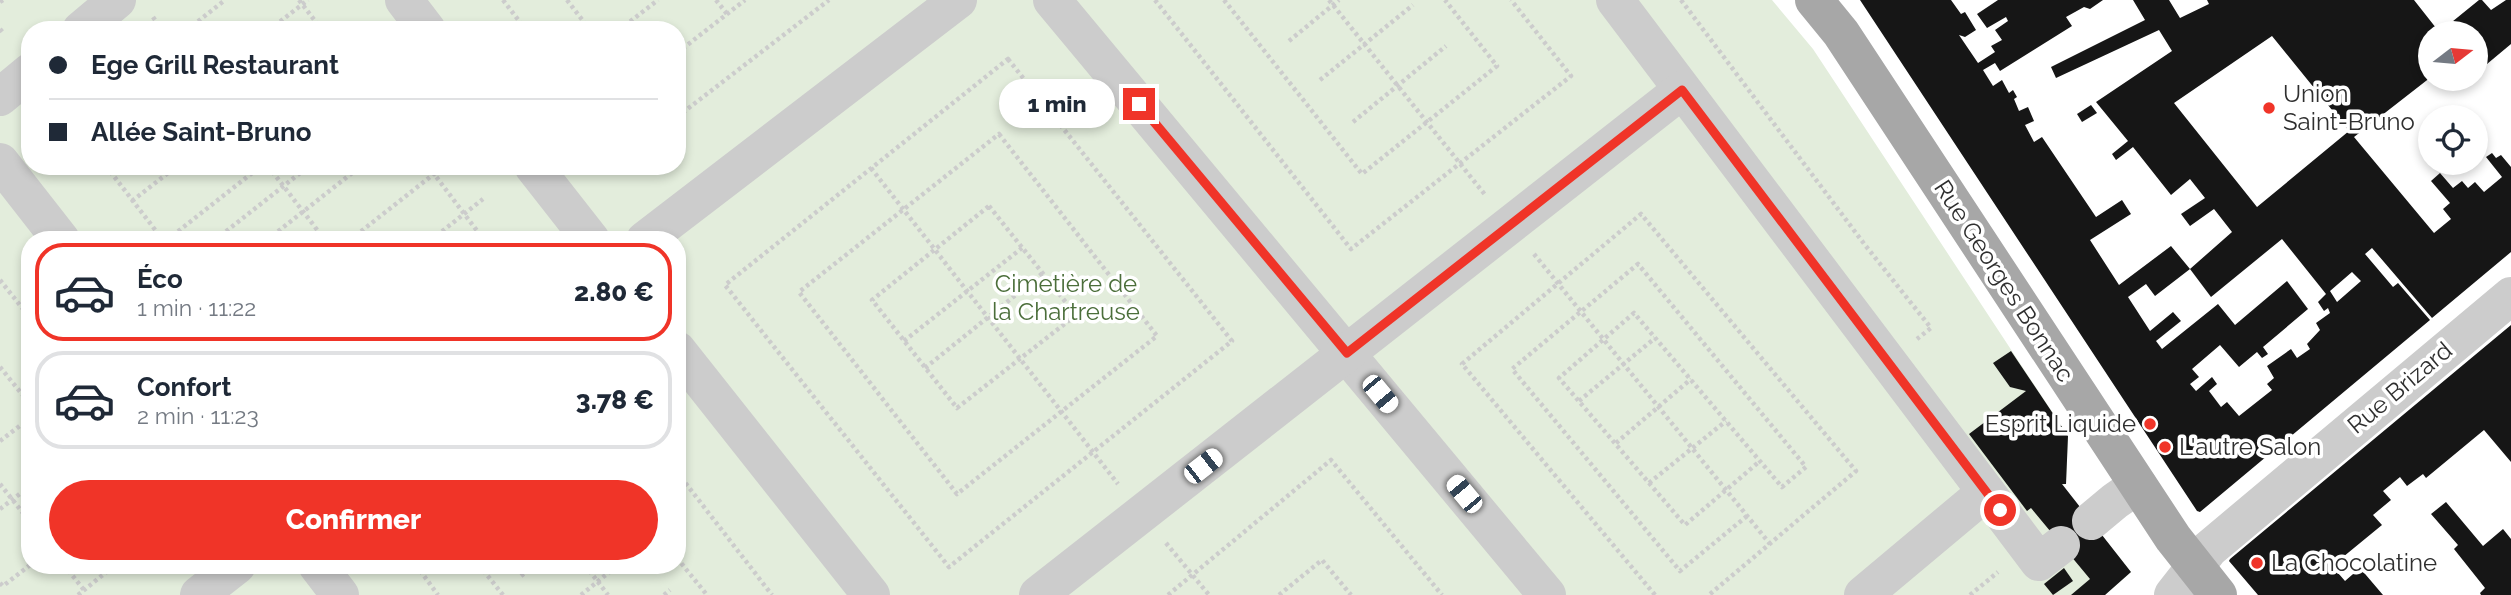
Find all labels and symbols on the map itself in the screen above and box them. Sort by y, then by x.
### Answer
north arrow [2418,21,2488,91]
place label: Union Saint-Bruno [2283,79,2415,136]
callout: 1 min [999,80,1114,128]
route end [1123,88,1155,120]
marker: Union Saint-Bruno [2261,100,2277,116]
street label: Rue Georges Bonnac [1928,174,2081,387]
park label: Cimetière de la Chartreuse [992,269,1140,326]
street label: Rue Brizard [2342,336,2458,440]
car [1359,371,1402,417]
place label: Esprit Liquide [1985,409,2136,438]
marker: Esprit Liquide [2142,416,2158,432]
place label: L'autre Salon [2179,432,2321,461]
marker: L'autre Salon [2157,439,2173,455]
car [1180,445,1227,487]
car [1443,471,1486,517]
route start [1984,494,2016,526]
place label: La Chocolatine [2271,548,2437,577]
marker: La Chocolatine [2249,555,2265,571]

